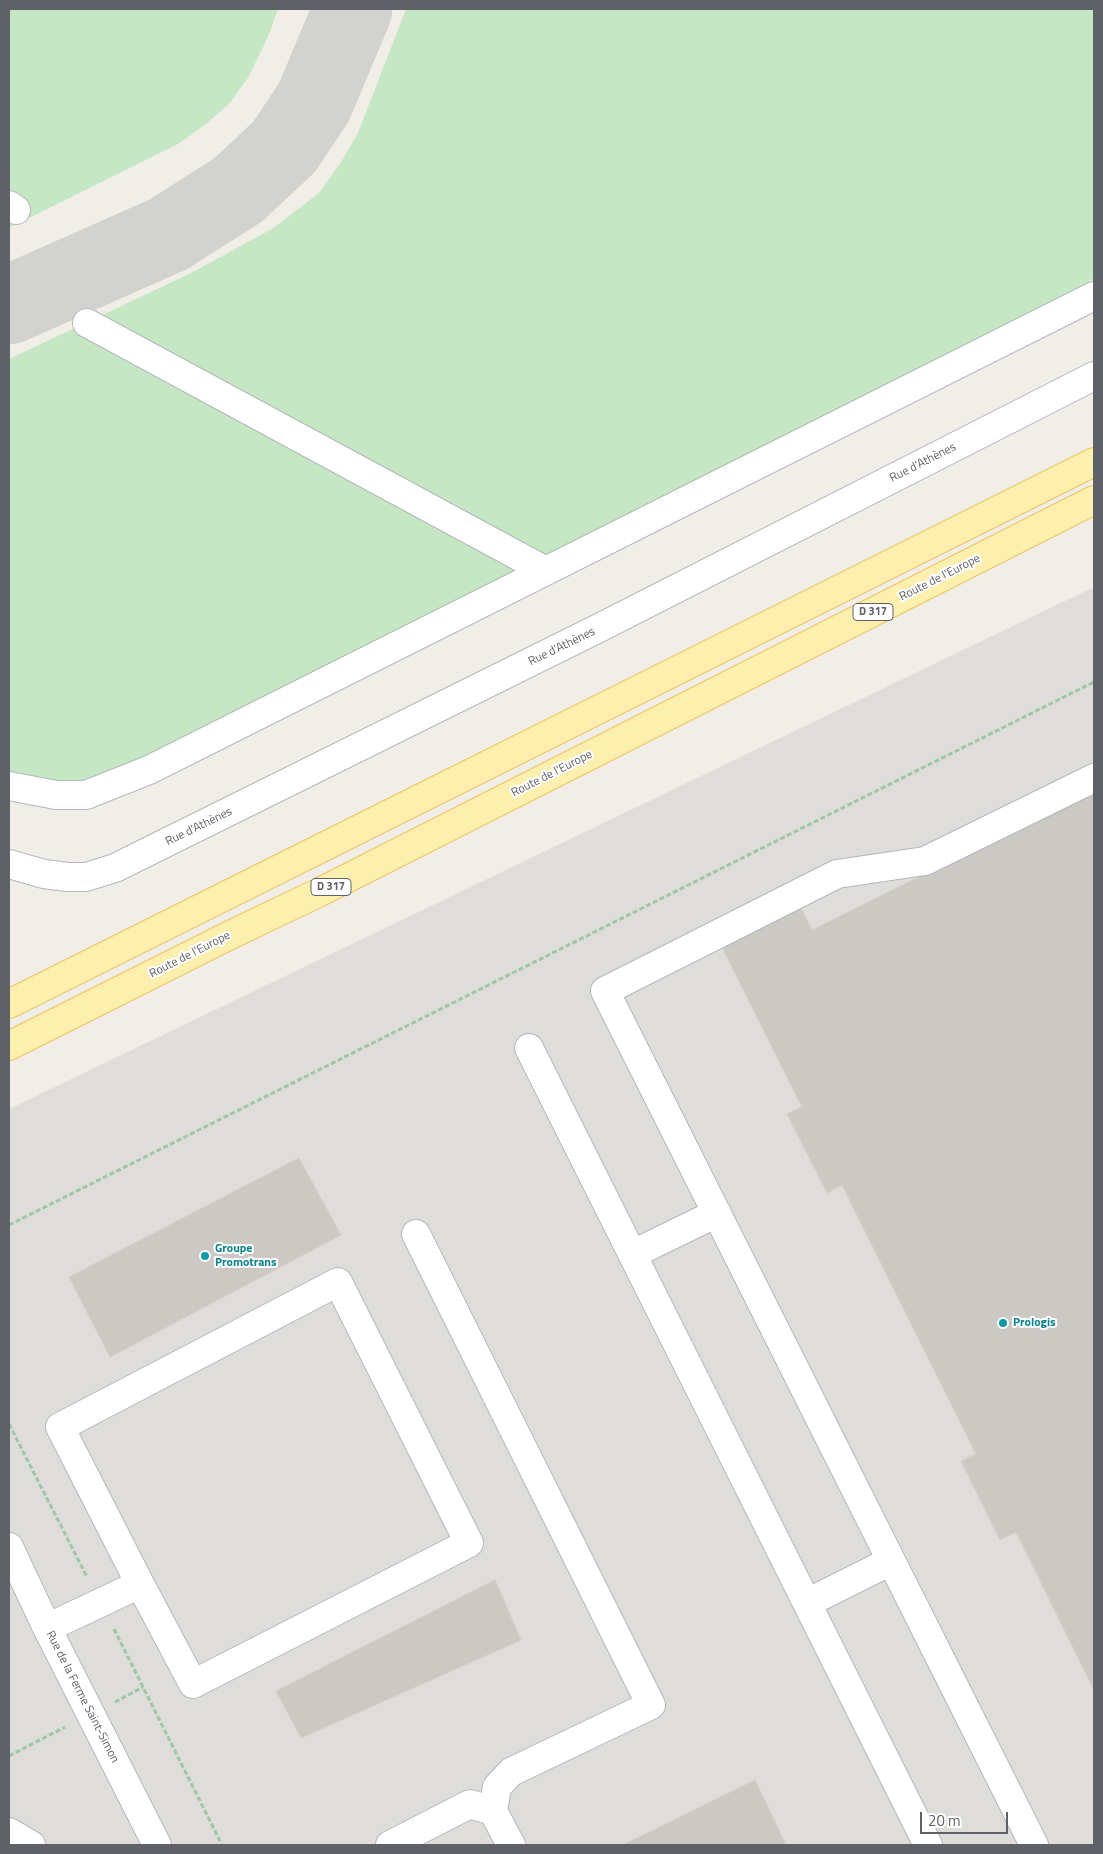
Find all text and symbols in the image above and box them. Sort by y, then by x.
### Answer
street label: Rue d'Athènes [887,440,959,486]
street label: Route de l'Europe [897,551,983,605]
road number: D 317 [853,604,893,620]
street label: Rue d'Athènes [526,625,598,669]
street label: Route de l'Europe [509,747,595,801]
street label: Rue d'Athènes [163,805,235,849]
road number: D 317 [311,879,351,896]
street label: Route de l'Europe [147,928,233,982]
place label: Groupe Promotrans [215,1242,277,1270]
marker: Groupe Promotrans [199,1250,211,1262]
place label: Prologis [1013,1316,1056,1330]
marker: Prologis [997,1317,1009,1329]
street label: Rue de la Ferme Saint-Simon [42,1629,122,1765]
scale bar [923,1802,1010,1834]
text: 20 m [928,1809,961,1832]

